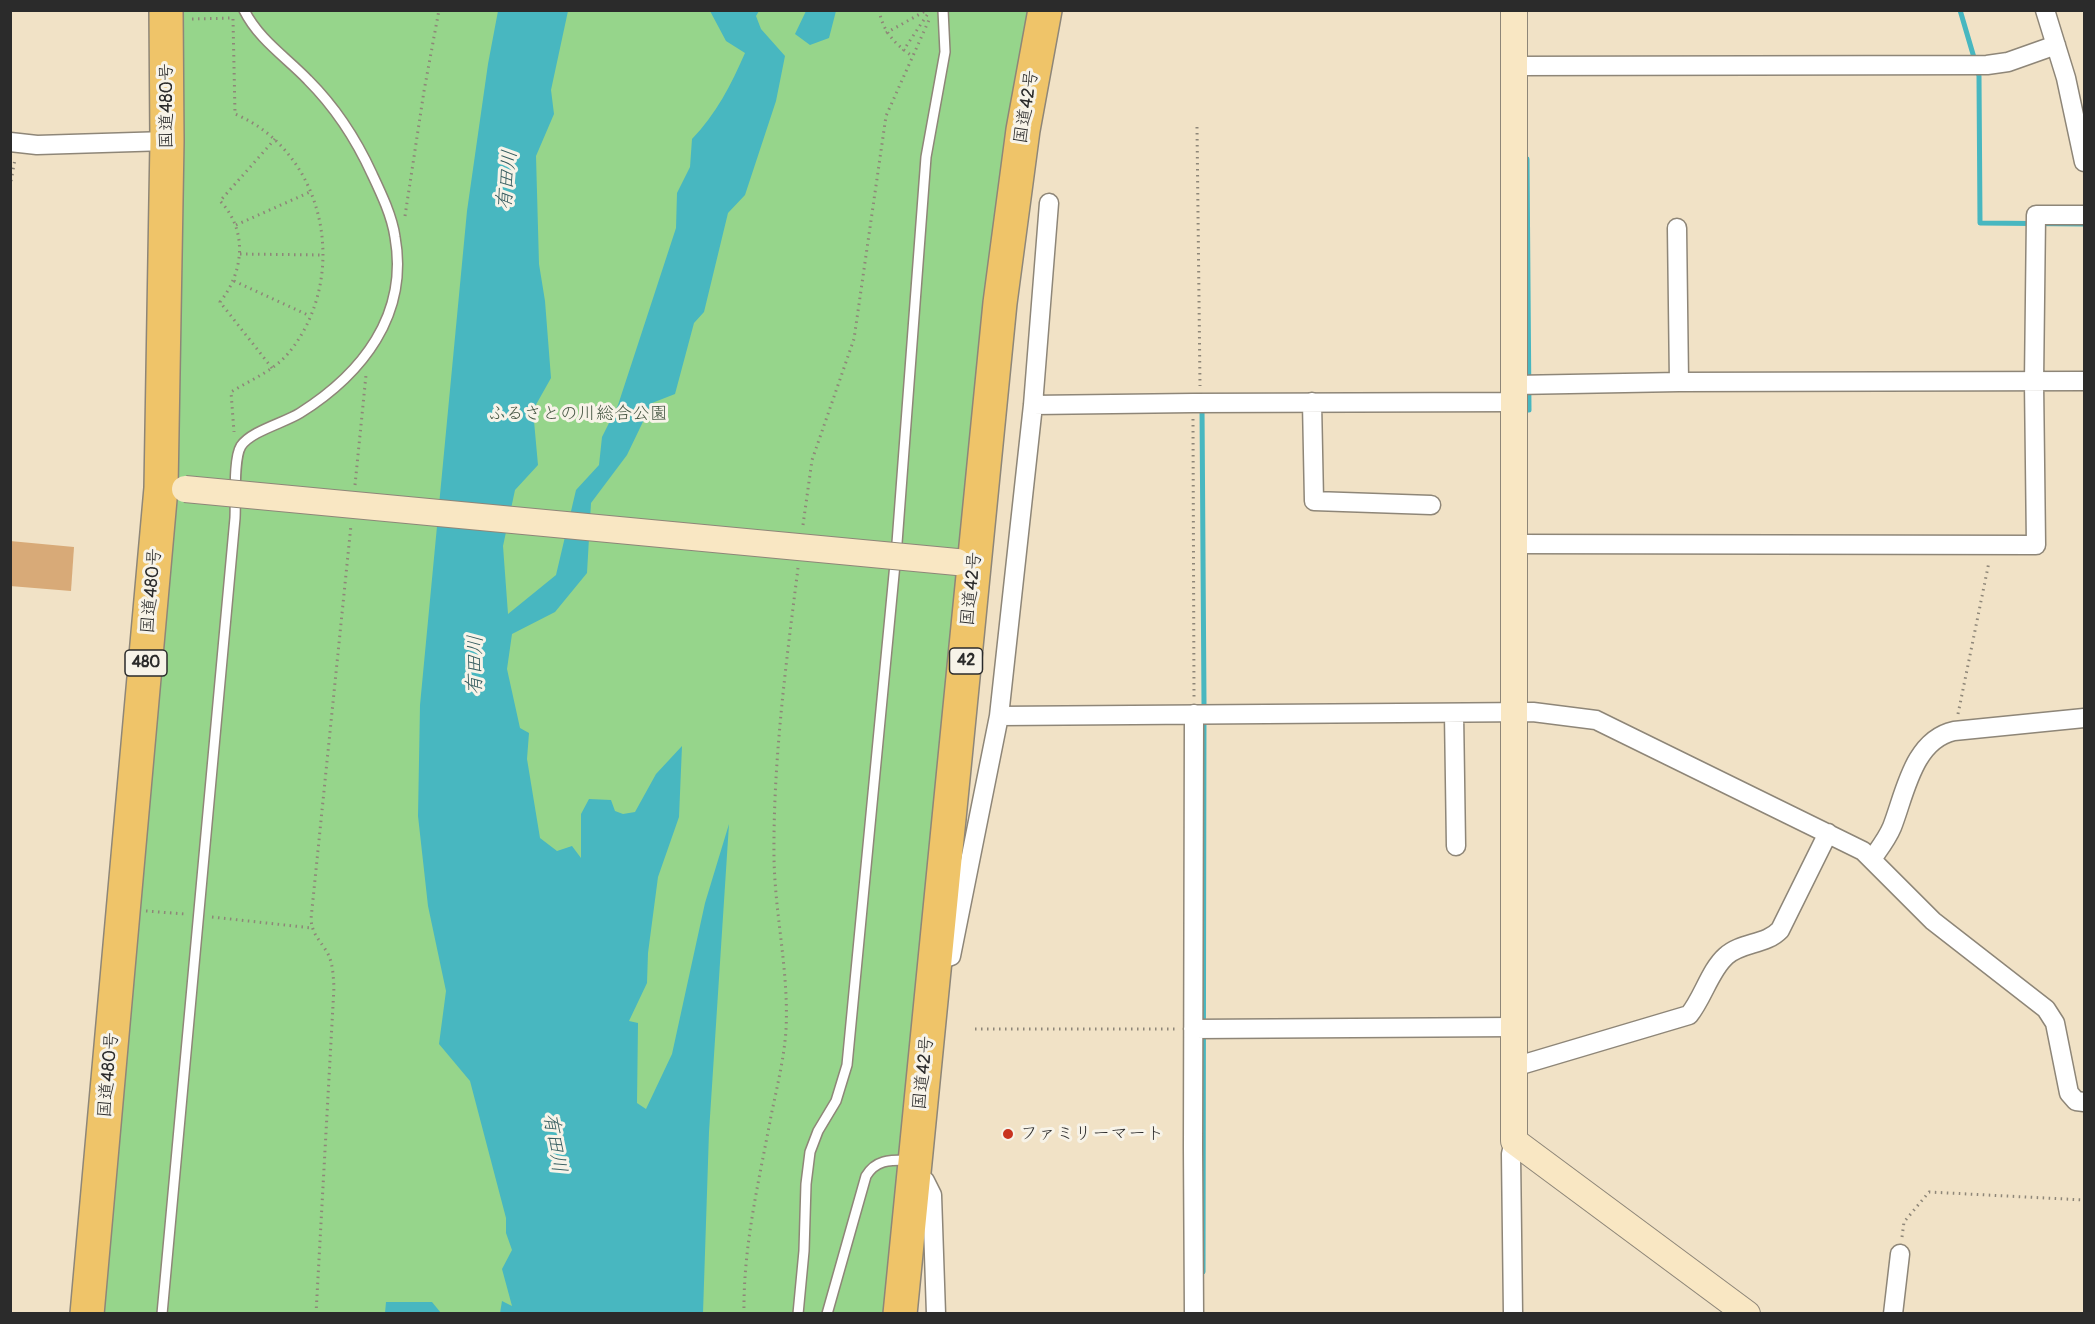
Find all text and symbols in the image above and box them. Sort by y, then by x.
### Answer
street label: 国道480号 [156,63,178,149]
street label: 国道42号 [1011,69,1043,145]
water label: 有田川 [493,149,523,211]
park label: ふるさとの川総合公園 [488,403,668,425]
street label: 国道480号 [138,547,166,635]
street label: 国道42号 [957,551,987,627]
water label: 有田川 [463,635,489,695]
road number: 42 [950,648,982,674]
road number: 480 [125,650,167,676]
street label: 国道480号 [95,1031,123,1119]
street label: 国道42号 [909,1035,939,1111]
water label: 有田川 [537,1111,571,1175]
place label: ファミリーマート [1020,1123,1164,1145]
marker: ファミリーマート [1001,1127,1015,1141]

